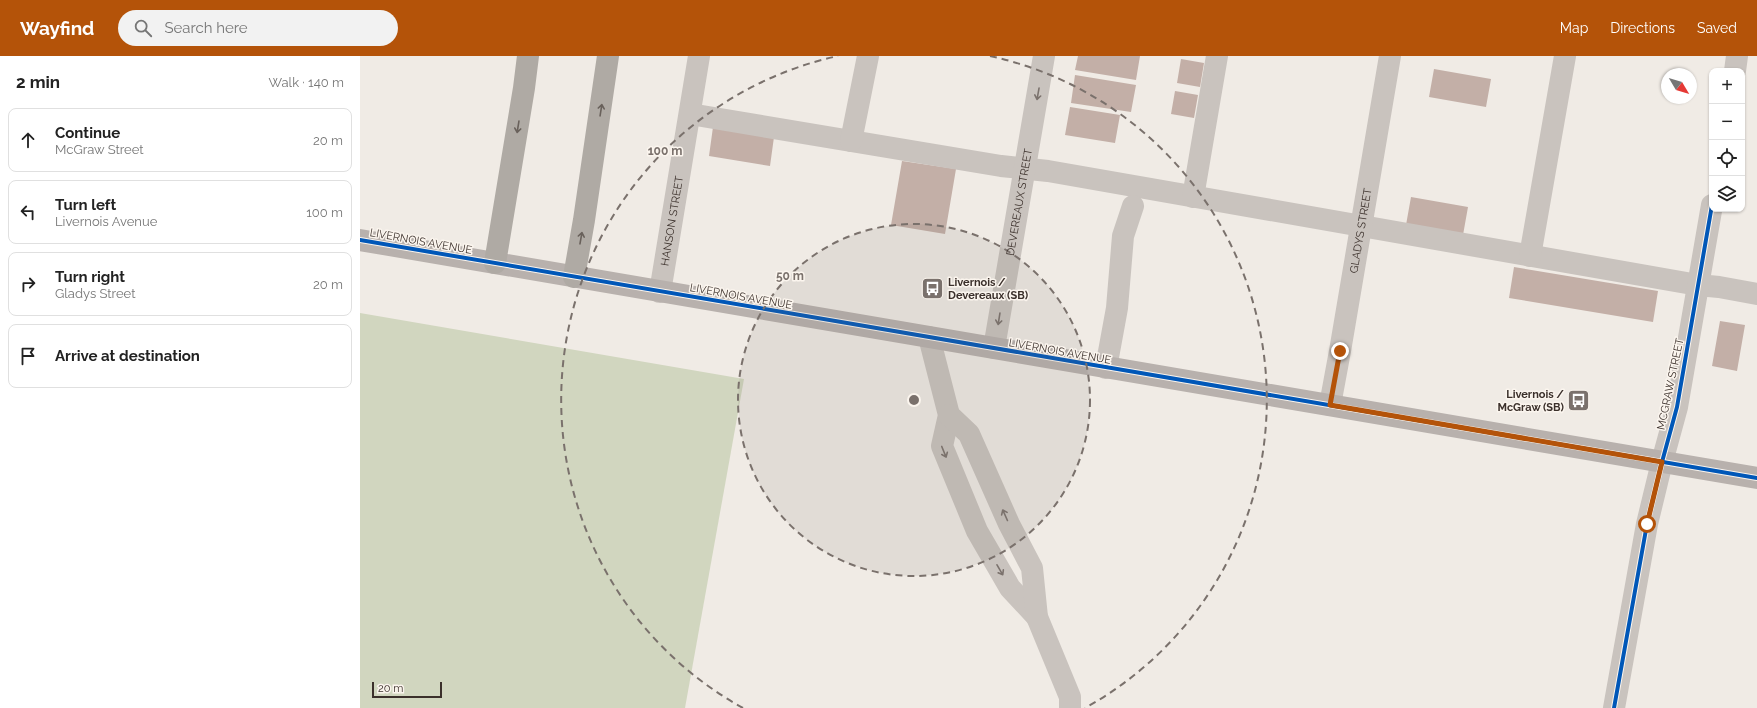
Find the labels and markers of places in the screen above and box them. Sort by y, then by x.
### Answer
bus stop icon: Livernois / Devereaux (SB) [920,275,946,301]
place label: Livernois / Devereaux (SB) [948,276,1029,302]
bus stop icon: Livernois / McGraw (SB) [1566,387,1592,413]
place label: Livernois / McGraw (SB) [1498,388,1565,414]
centre of rings [907,393,921,407]

